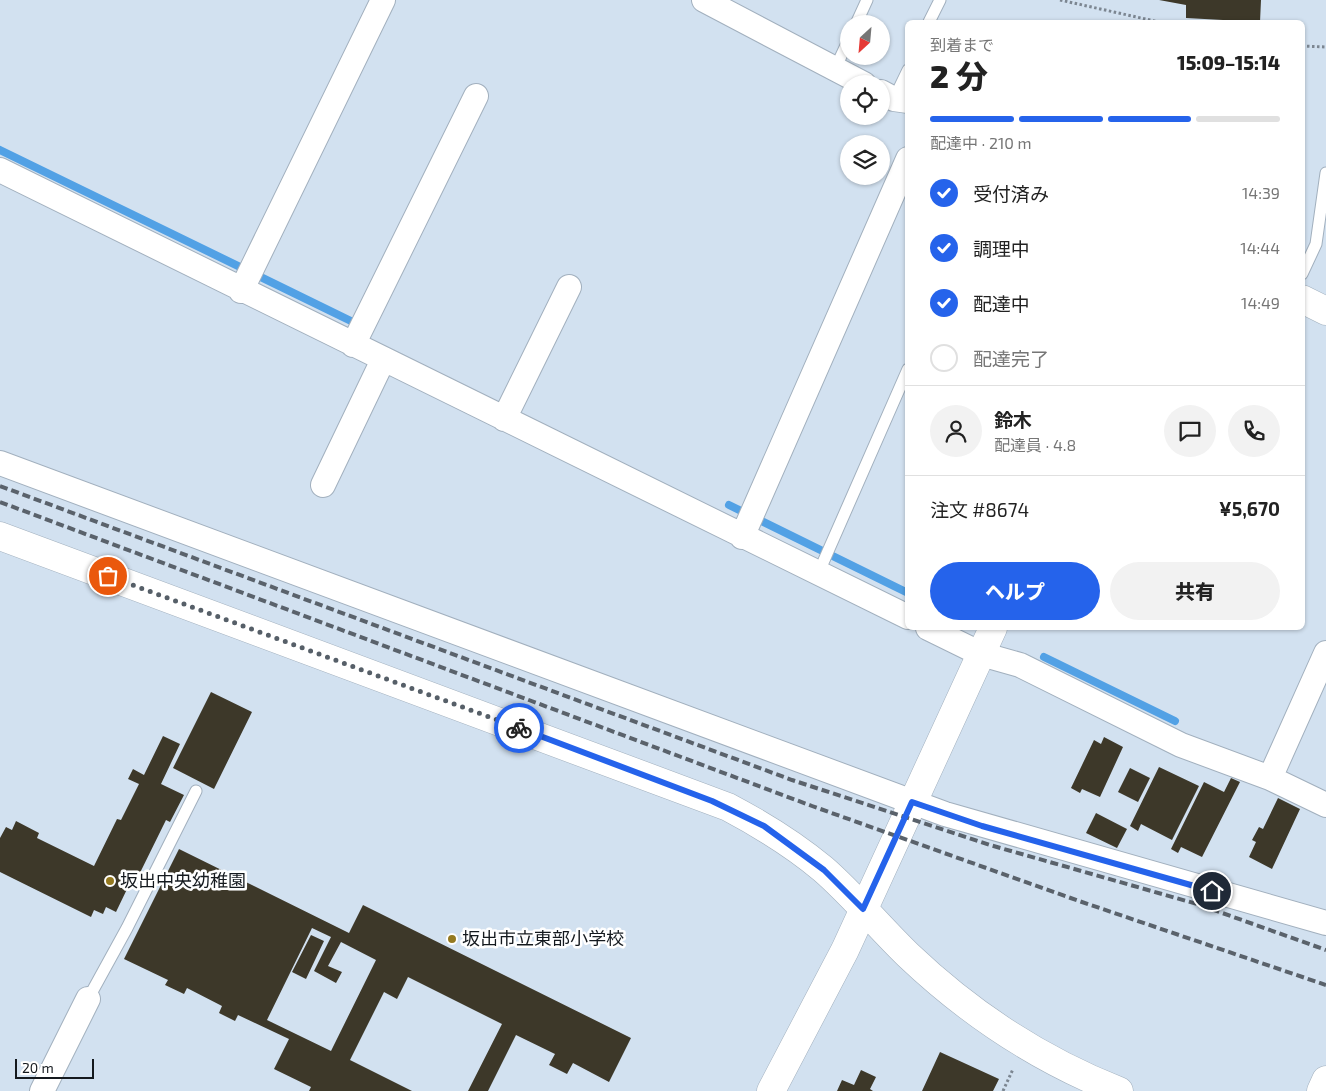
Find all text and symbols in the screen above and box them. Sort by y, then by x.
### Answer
north arrow [840,15,890,65]
map controls [840,15,890,185]
text: 到着まで [930,35,994,54]
text: 15:09–15:14 [1177,51,1280,74]
text: 2 分 [930,56,988,94]
button: locate [840,75,890,125]
text: 配達中 · 210 m [930,133,1032,152]
button: layers [840,135,890,185]
icon: check [930,179,958,207]
text: 受付済み [973,182,1049,205]
text: 14:39 [1242,183,1280,202]
icon: check [930,234,958,262]
text: 調理中 [973,237,1030,260]
text: 14:44 [1240,238,1280,257]
icon: check [930,289,958,317]
text: 配達中 [973,292,1030,315]
text: 14:49 [1241,293,1280,312]
text: 配達完了 [973,347,1049,370]
button: person [930,405,982,457]
button: chat [1164,405,1216,457]
button: phone [1228,405,1280,457]
text: 鈴木 [994,408,1032,431]
text: 配達員 · 4.8 [994,435,1076,454]
text: ¥5,670 [1219,497,1280,520]
text: 注文 #8674 [930,498,1029,521]
pin [87,555,129,597]
icon: bag [94,562,122,590]
button: ヘルプ [930,562,1100,620]
button: 共有 [1110,562,1280,620]
courier [494,703,544,753]
icon: bike [505,714,533,742]
place label: 坂出中央幼稚園 [120,869,246,891]
pin [1191,870,1233,912]
marker: 坂出中央幼稚園 [104,875,116,887]
icon: home [1198,877,1226,905]
place label: 坂出市立東部小学校 [462,927,624,949]
marker: 坂出市立東部小学校 [446,933,458,945]
scale bar [15,1056,94,1079]
text: 20 m [22,1059,54,1076]

